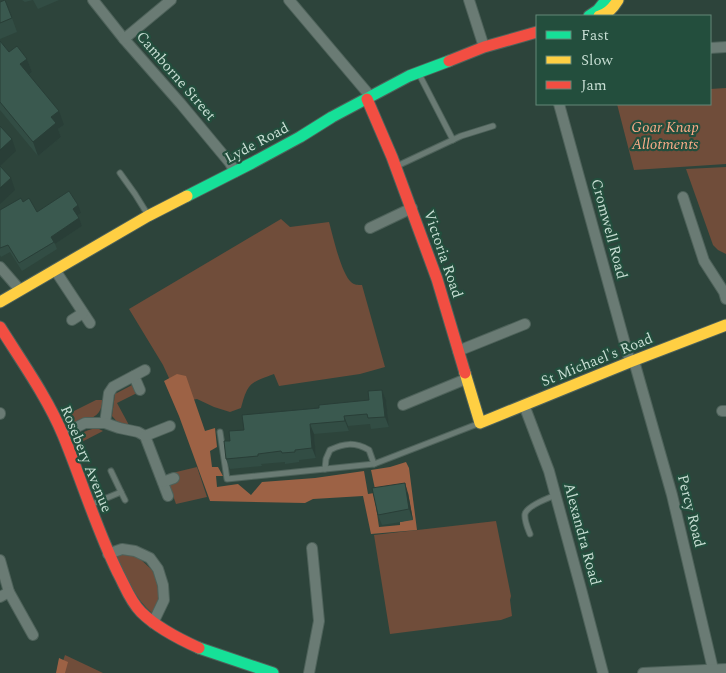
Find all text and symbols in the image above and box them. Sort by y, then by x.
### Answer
legend [536,15,711,105]
text: Fast [581,24,609,47]
street label: Camborne Street [130,26,222,126]
text: Slow [581,49,613,72]
text: Jam [581,74,607,97]
street label: Lyde Road [221,116,293,170]
park label: Goar Knap Allotments [631,116,699,156]
street label: Cromwell Road [585,176,633,282]
street label: Victoria Road [417,207,469,301]
street label: St Michael's Road [538,327,656,393]
street label: Rosebery Avenue [54,402,118,516]
street label: Percy Road [671,472,711,550]
street label: Alexandra Road [557,480,607,588]

